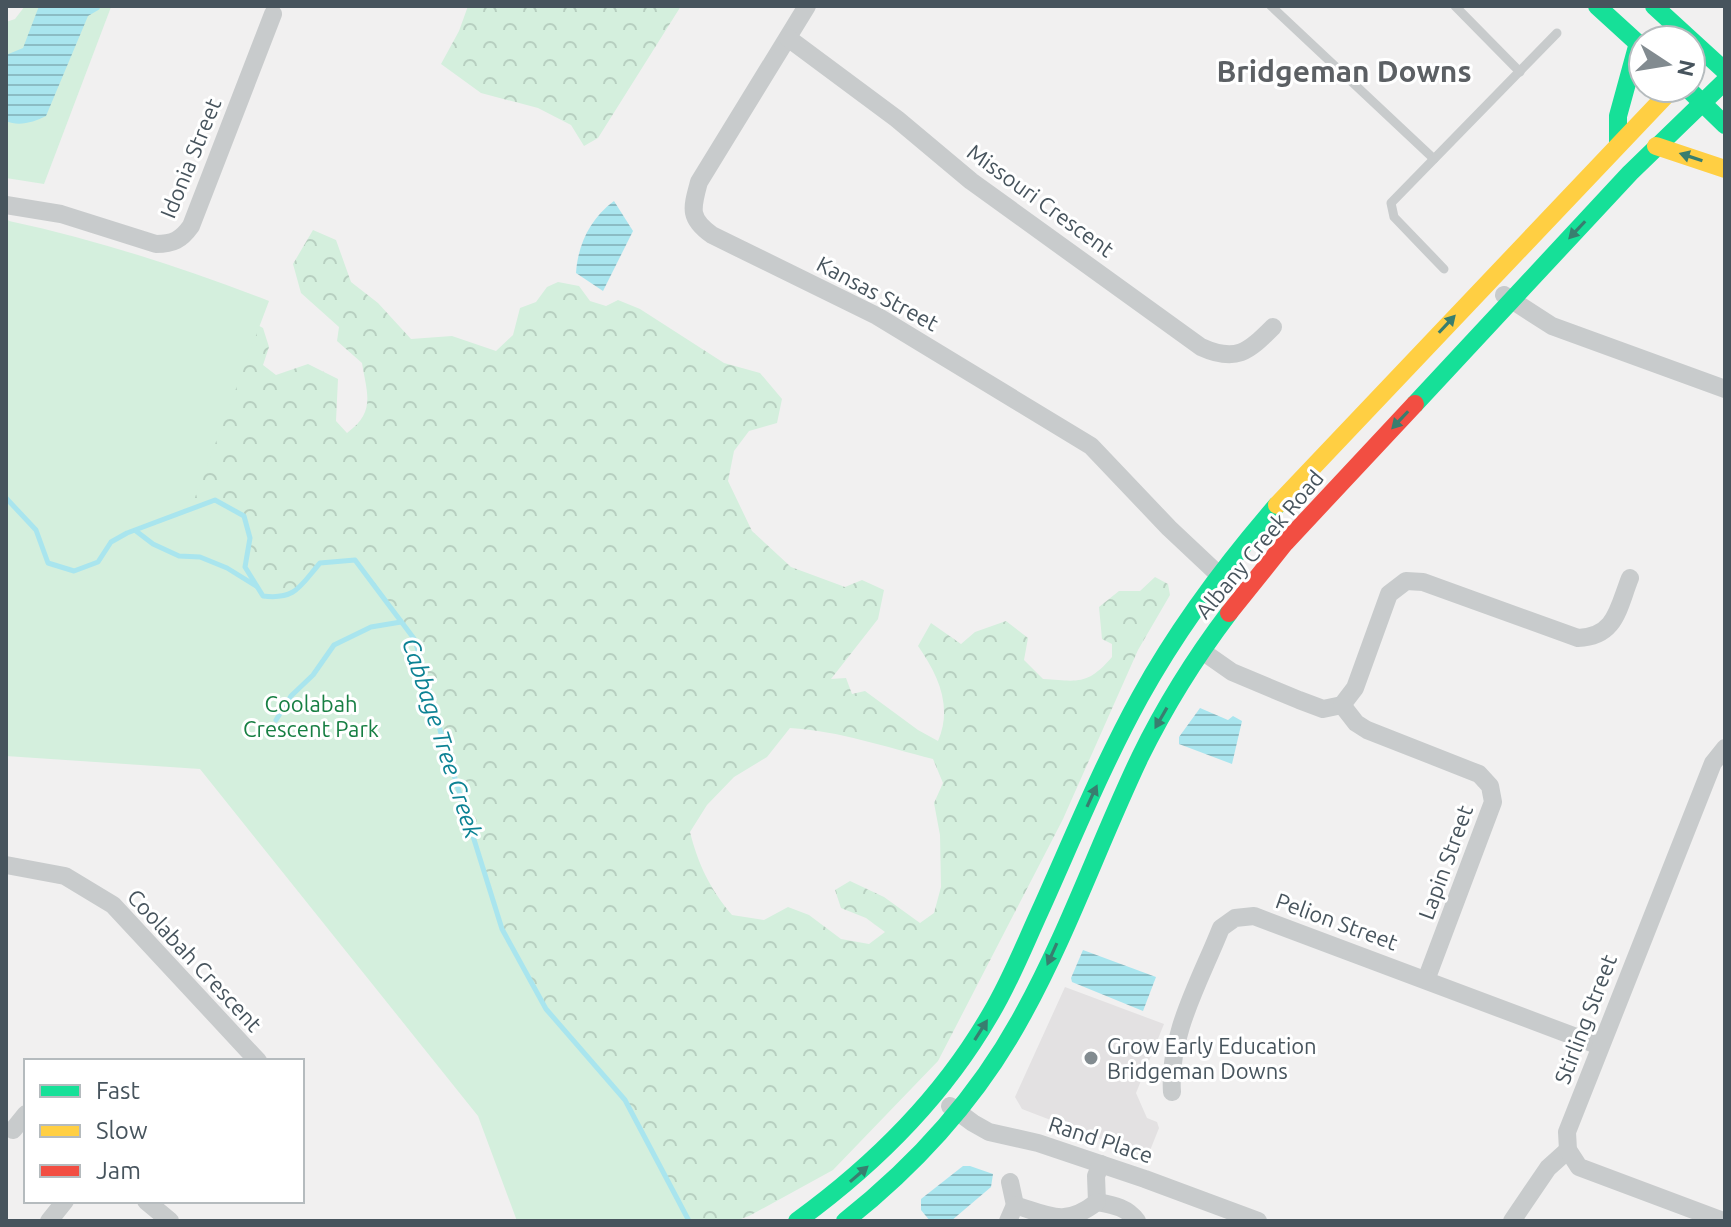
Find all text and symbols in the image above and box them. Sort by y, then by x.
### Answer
north arrow [1627,24,1707,104]
district label: Bridgeman Downs [1216,54,1472,88]
text: N [1673,58,1701,79]
street label: Idonia Street [155,94,226,222]
street label: Missouri Crescent [963,139,1119,262]
one-way arrow [1678,150,1702,162]
one-way arrow [1569,220,1587,239]
street label: Kansas Street [813,250,943,336]
one-way arrow [1438,315,1456,334]
one-way arrow [1392,410,1410,429]
street label: Albany Creek Road [1190,465,1328,623]
water label: Cabbage Tree Creek [397,635,487,842]
park label: Coolabah Crescent Park [243,691,379,741]
one-way arrow [1154,707,1168,729]
one-way arrow [1085,784,1099,807]
street label: Lapin Street [1413,801,1477,923]
street label: Coolabah Crescent [123,884,268,1036]
street label: Pelion Street [1273,887,1402,955]
one-way arrow [1046,942,1059,966]
street label: Stirling Street [1549,950,1621,1087]
one-way arrow [973,1020,988,1041]
place label: Grow Early Education Bridgeman Downs [1107,1033,1317,1083]
marker: Grow Early Education Bridgeman Downs [1082,1049,1100,1067]
legend [24,1059,304,1203]
text: Fast [96,1077,140,1104]
street label: Rand Place [1046,1110,1156,1168]
text: Slow [96,1117,148,1144]
text: Jam [96,1157,141,1184]
one-way arrow [850,1165,869,1183]

